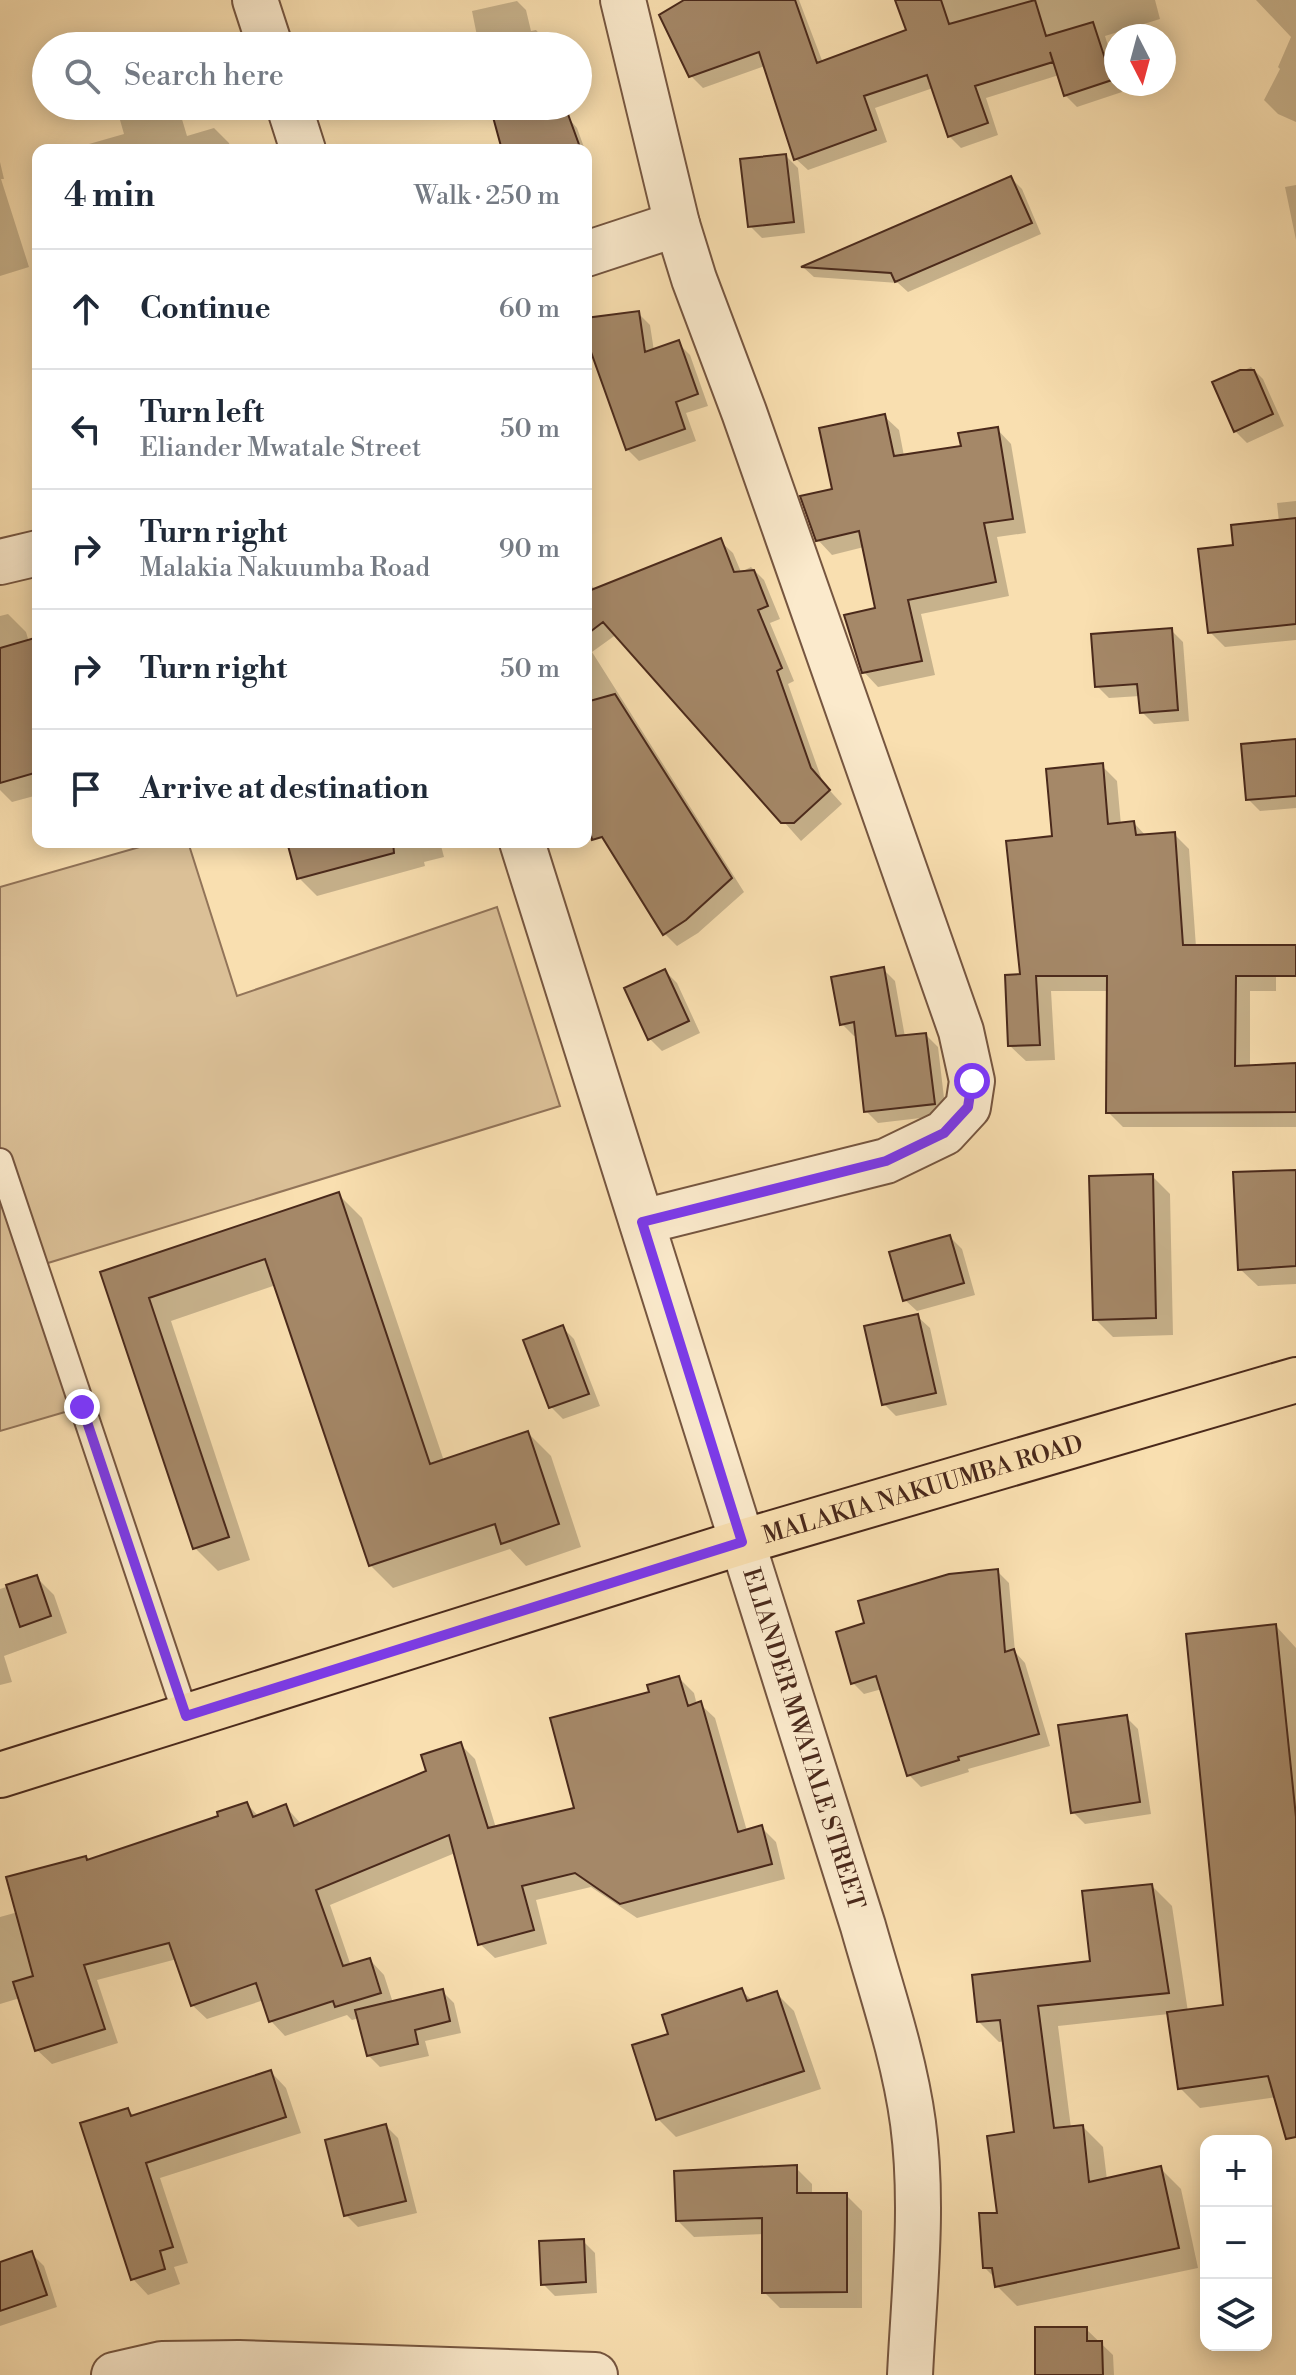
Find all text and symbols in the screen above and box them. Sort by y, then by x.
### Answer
north arrow [1104,24,1176,96]
search box [32,32,592,120]
icon: search [60,54,104,98]
text: Search here [124,57,284,95]
text: 4 min [64,175,155,217]
text: Walk · 250 m [414,180,560,212]
icon: ahead [64,287,108,331]
text: Continue [140,290,271,328]
text: 60 m [499,293,560,325]
text: Turn left [140,394,264,432]
icon: left [64,407,108,451]
text: 50 m [500,413,560,445]
text: Eliander Mwatale Street [140,432,421,464]
text: Turn right [140,514,287,552]
icon: right [64,527,108,571]
text: 90 m [499,533,560,565]
text: Malakia Nakuumba Road [140,552,430,584]
icon: right [64,647,108,691]
text: Turn right [140,650,287,688]
text: 50 m [500,653,560,685]
icon: arrive [64,767,108,811]
text: Arrive at destination [140,770,429,808]
route start [954,1063,990,1099]
route end [64,1389,100,1425]
street label: MALAKIA NAKUUMBA ROAD [759,1429,1087,1551]
street label: ELIANDER MWATALE STREET [735,1564,871,1914]
map controls [1200,2135,1272,2351]
button: + [1200,2135,1272,2207]
button: − [1200,2207,1272,2279]
button: layers [1200,2279,1272,2351]

